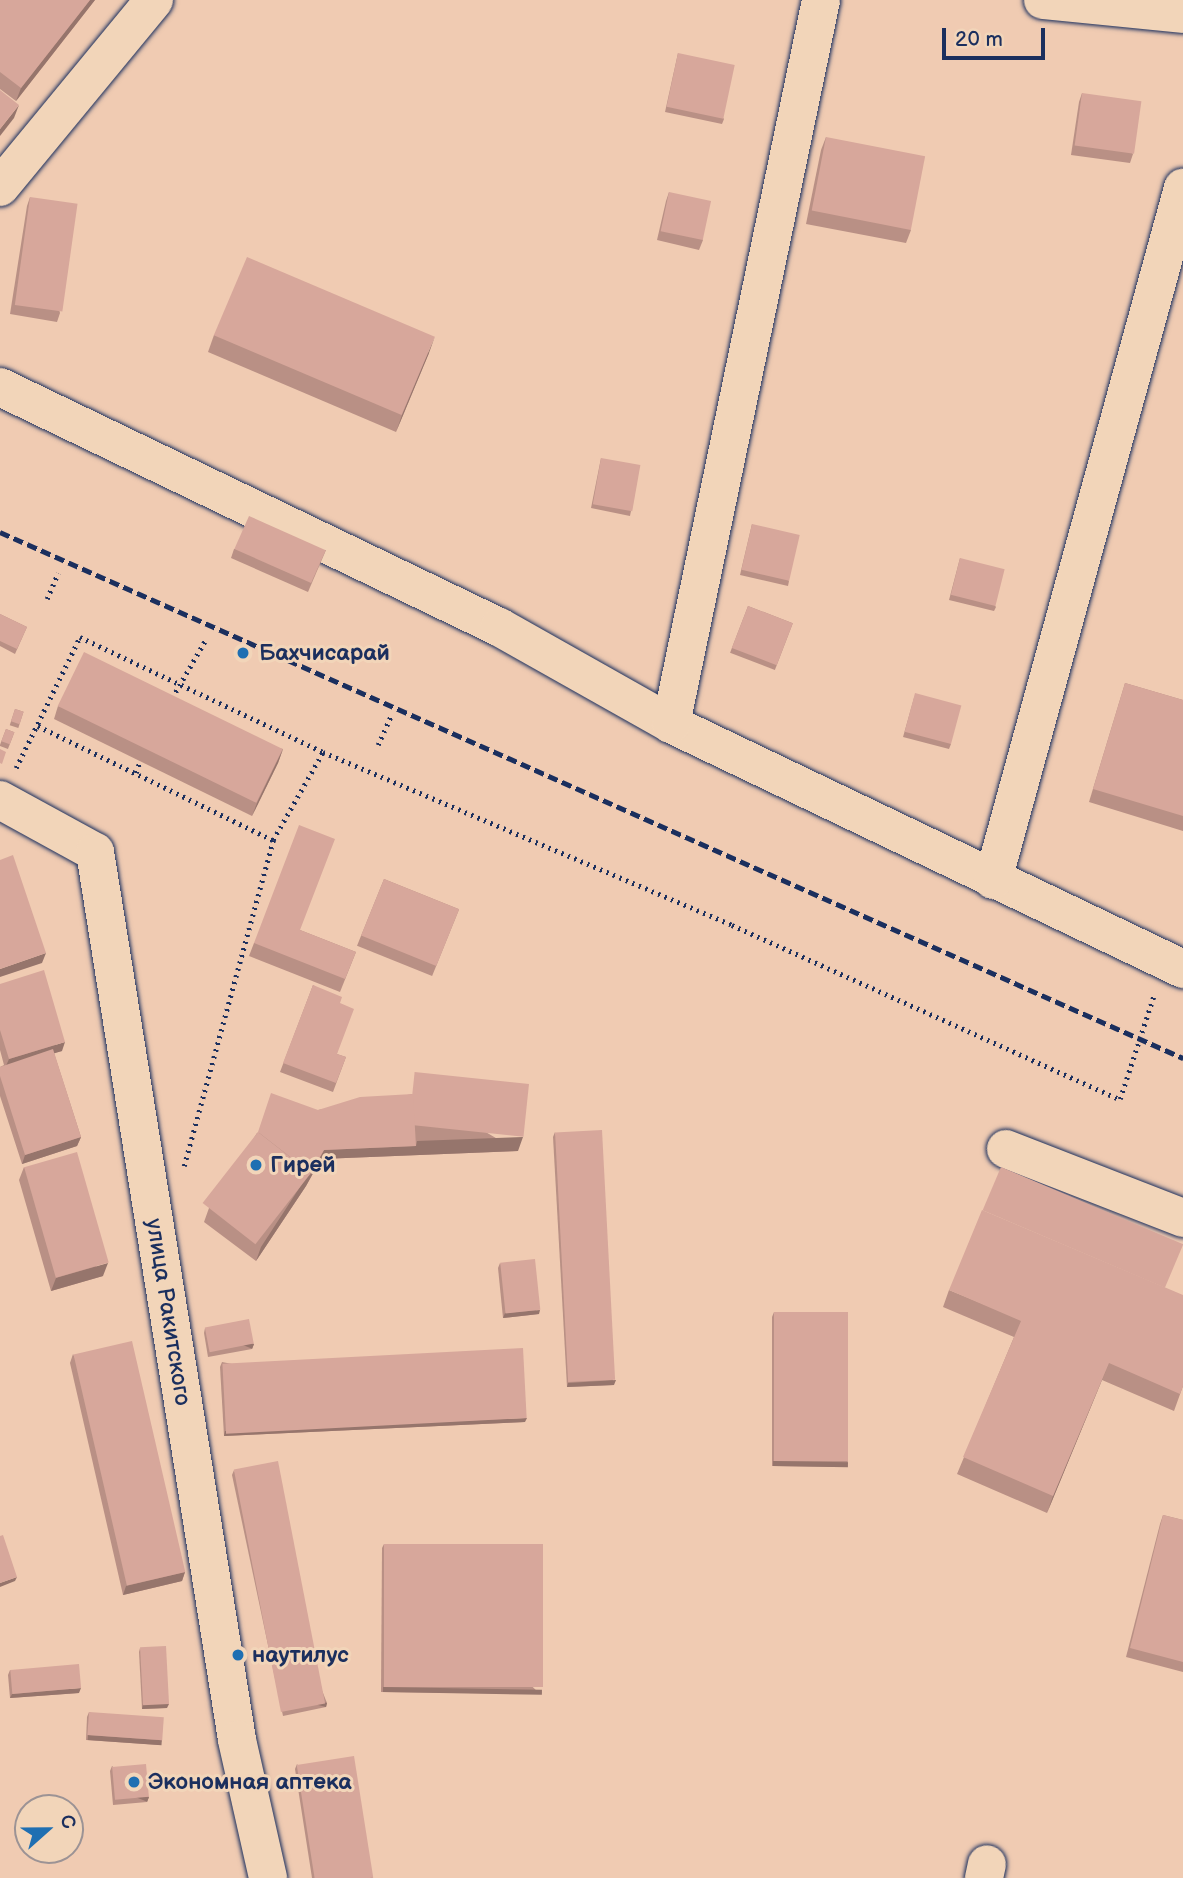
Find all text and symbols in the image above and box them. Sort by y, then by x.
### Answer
scale bar [945,14,1048,58]
text: 20 m [955,27,1003,52]
place label: Бахчисарай [259,639,390,667]
marker: Бахчисарай [233,643,253,663]
place label: Гирей [270,1151,336,1179]
marker: Гирей [248,1157,264,1173]
street label: улица Ракитского [140,1217,196,1407]
place label: наутилус [252,1641,349,1669]
marker: наутилус [230,1647,246,1663]
place label: Экономная аптека [148,1768,352,1796]
marker: Экономная аптека [126,1774,142,1790]
north arrow [14,1794,84,1864]
text: С [54,1812,80,1832]

